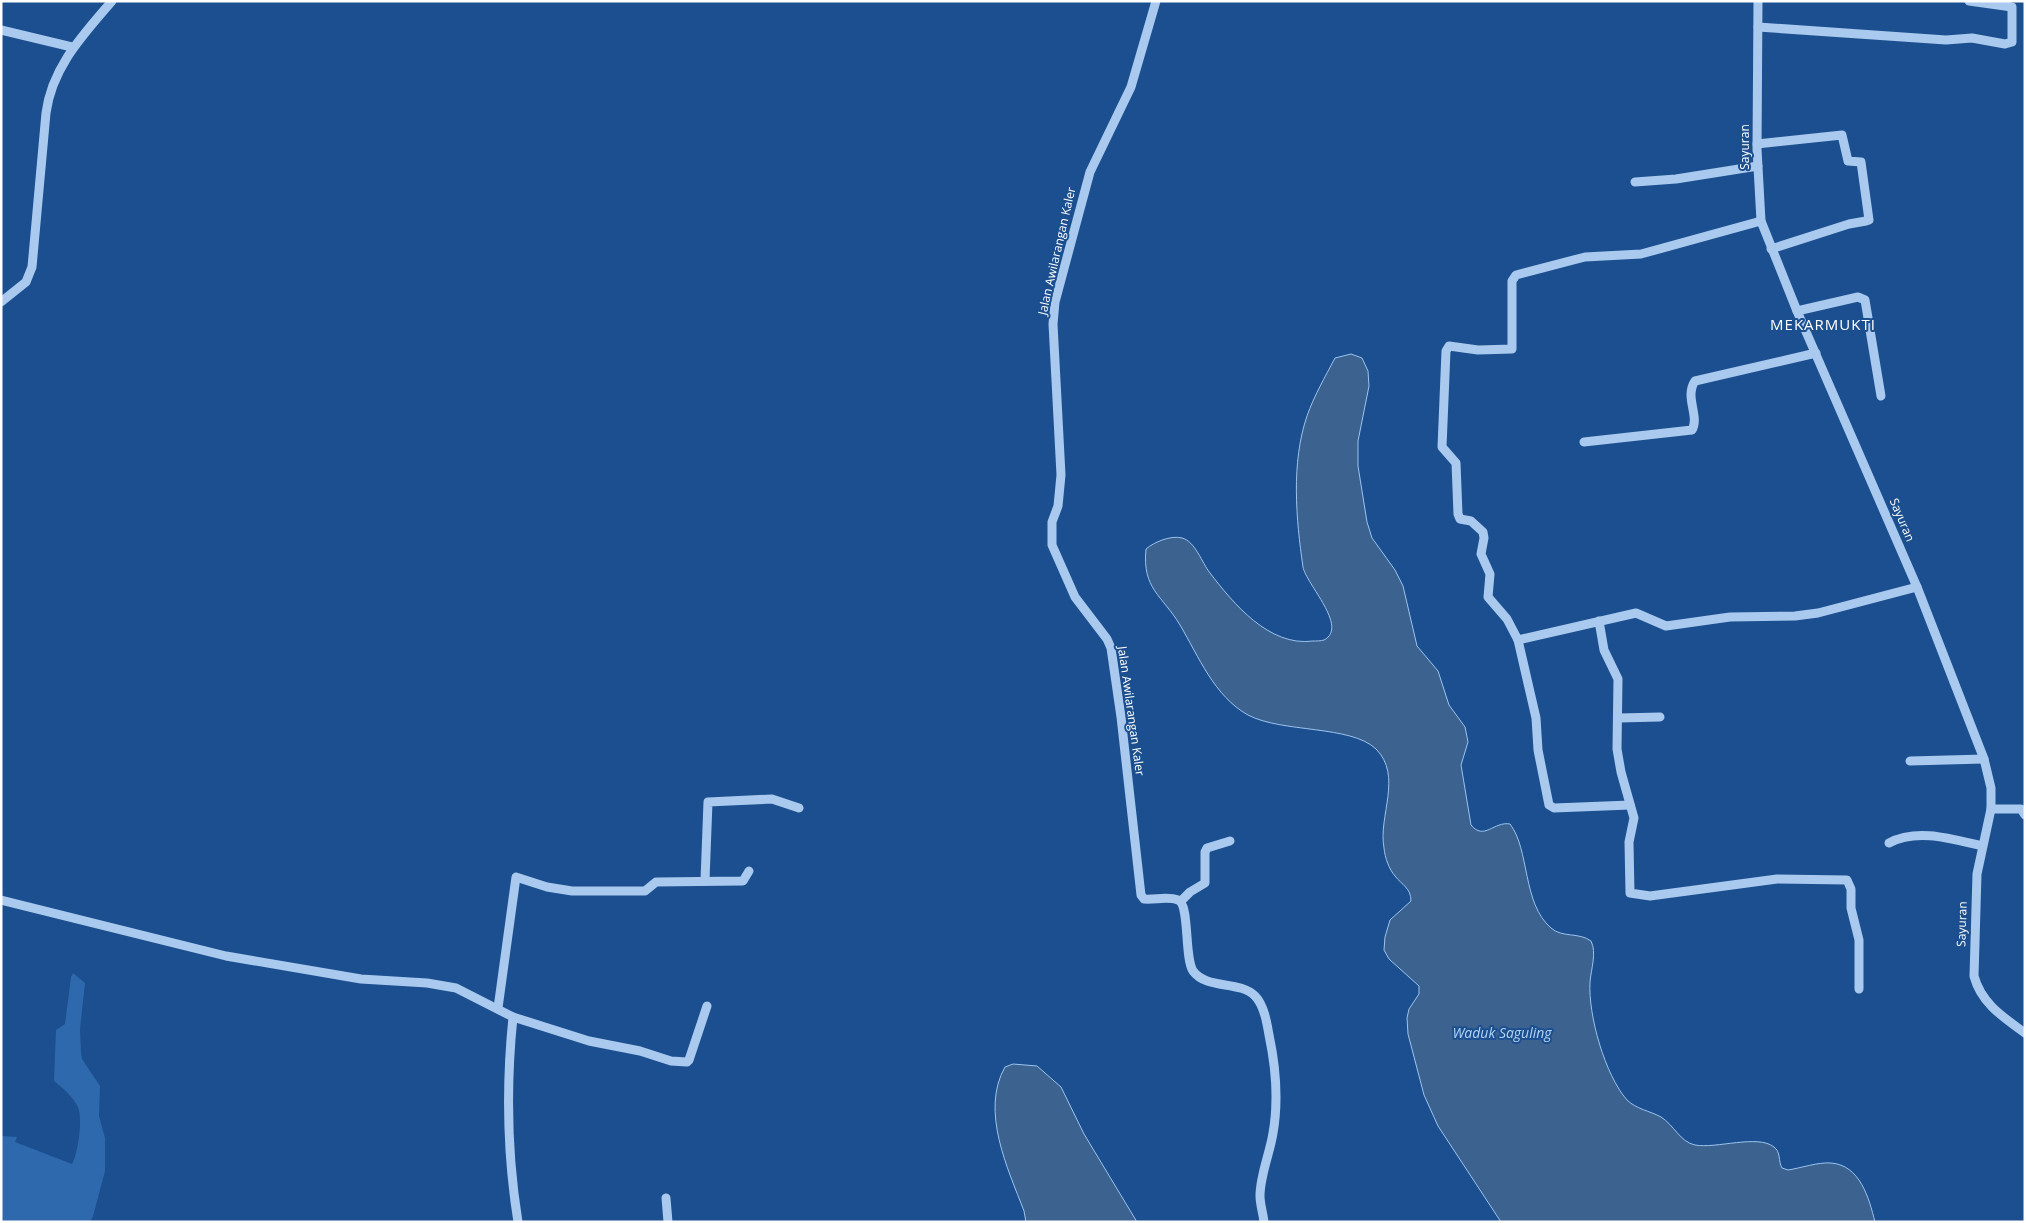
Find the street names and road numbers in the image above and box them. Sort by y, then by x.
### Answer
street label: Sayuran [1736,124,1753,170]
street label: Jalan Awilarangan Kaler [1033,185,1080,318]
street label: Sayuran [1886,496,1919,544]
street label: Jalan Awilarangan Kaler [1114,644,1149,777]
street label: Sayuran [1952,901,1971,947]

